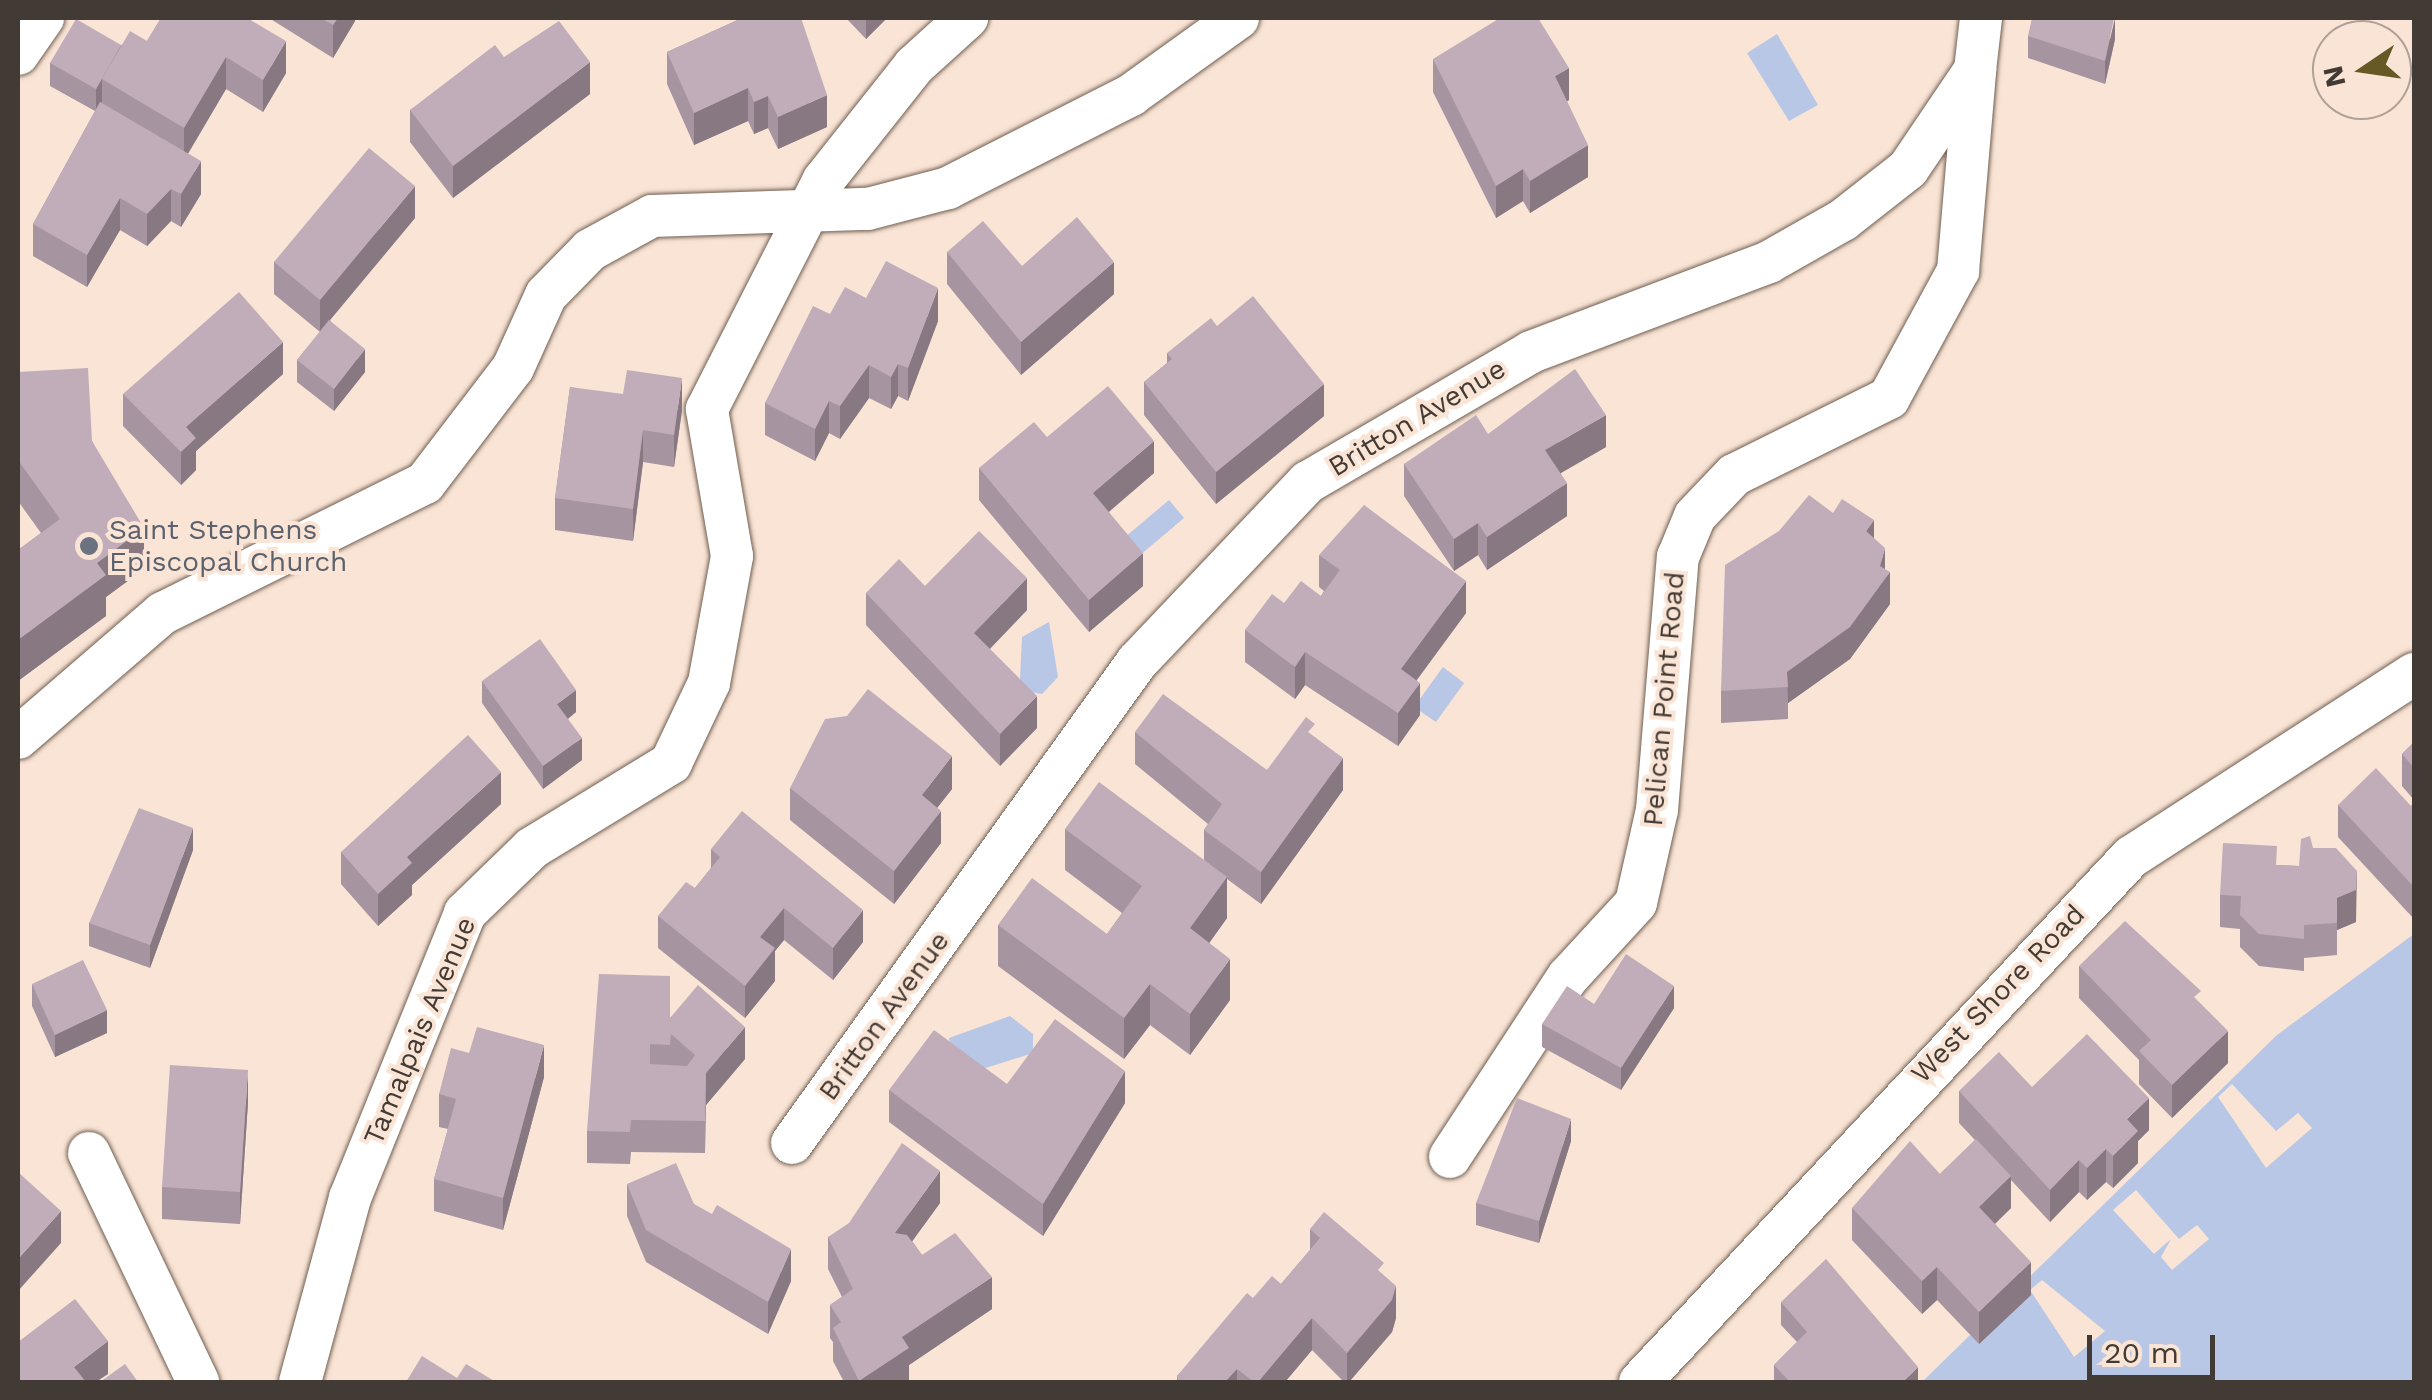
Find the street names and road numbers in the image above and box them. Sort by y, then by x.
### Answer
street label: Britton Avenue [1322,352,1512,484]
street label: Pelican Point Road [1636,570,1692,828]
street label: West Shore Road [1904,898,2092,1090]
street label: Tamalpais Avenue [357,912,483,1150]
street label: Britton Avenue [811,925,957,1107]

